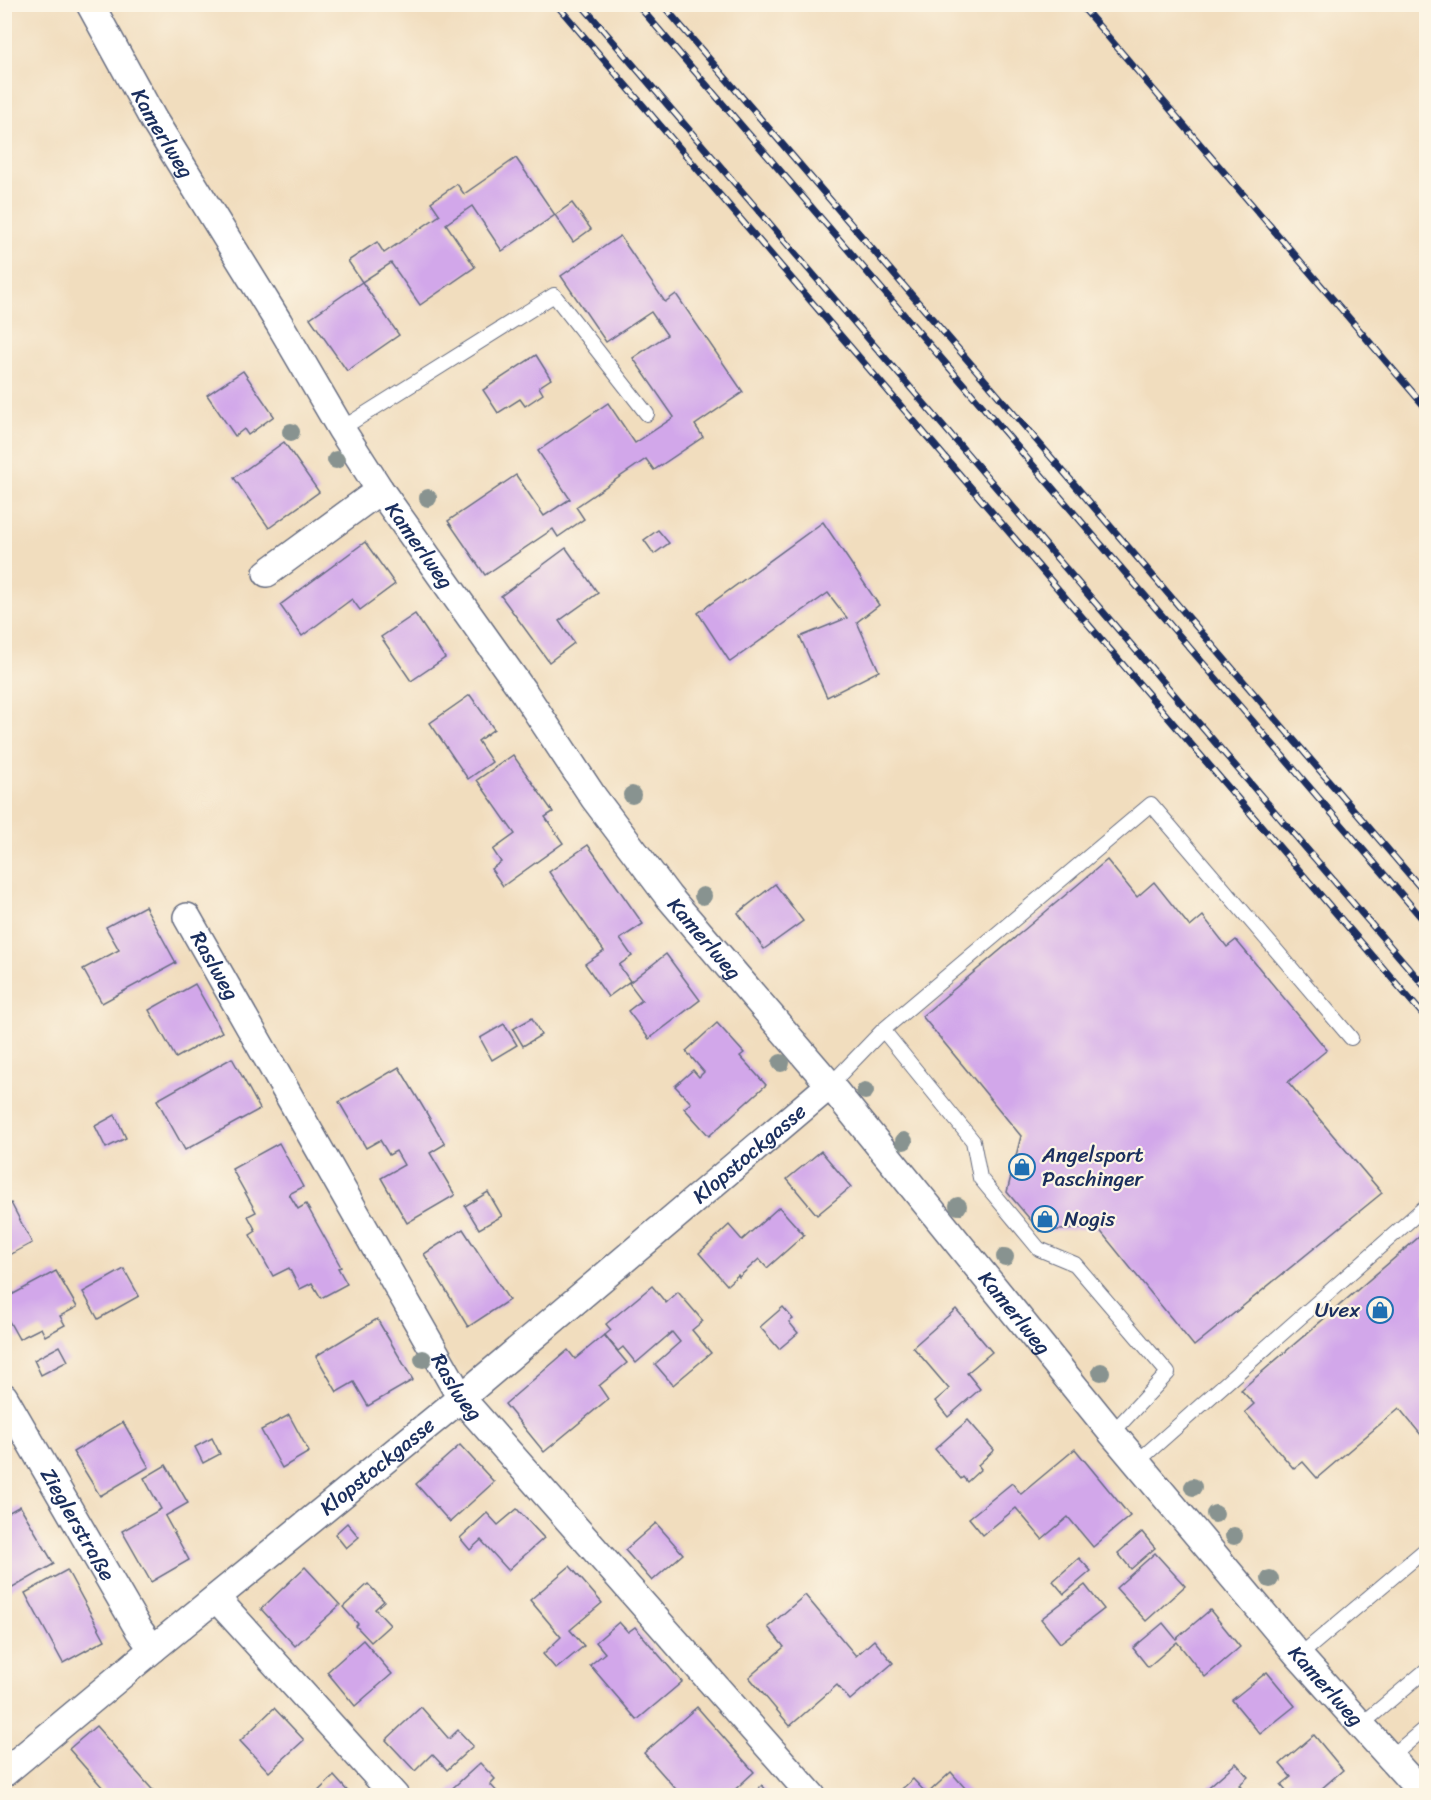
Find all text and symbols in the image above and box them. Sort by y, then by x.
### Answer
street label: Kamerlweg [120,81,205,186]
street label: Kamerlweg [375,494,464,597]
street label: Kamerlweg [657,888,752,989]
street label: Raslweg [180,924,250,1008]
street label: Klopstockgasse [683,1093,815,1214]
place label: Angelsport Paschinger [1041,1136,1144,1198]
shop icon: Angelsport Paschinger [1007,1152,1037,1182]
place label: Nogis [1064,1200,1116,1238]
shop icon: Nogis [1030,1204,1060,1234]
street label: Kamerlweg [968,1262,1061,1364]
place label: Uvex [1315,1291,1360,1329]
shop icon: Uvex [1365,1295,1395,1325]
street label: Raslweg [420,1346,493,1430]
street label: Klopstockgasse [311,1407,444,1526]
street label: Zieglerstraße [29,1460,126,1589]
street label: Kamerlweg [1278,1636,1374,1736]

